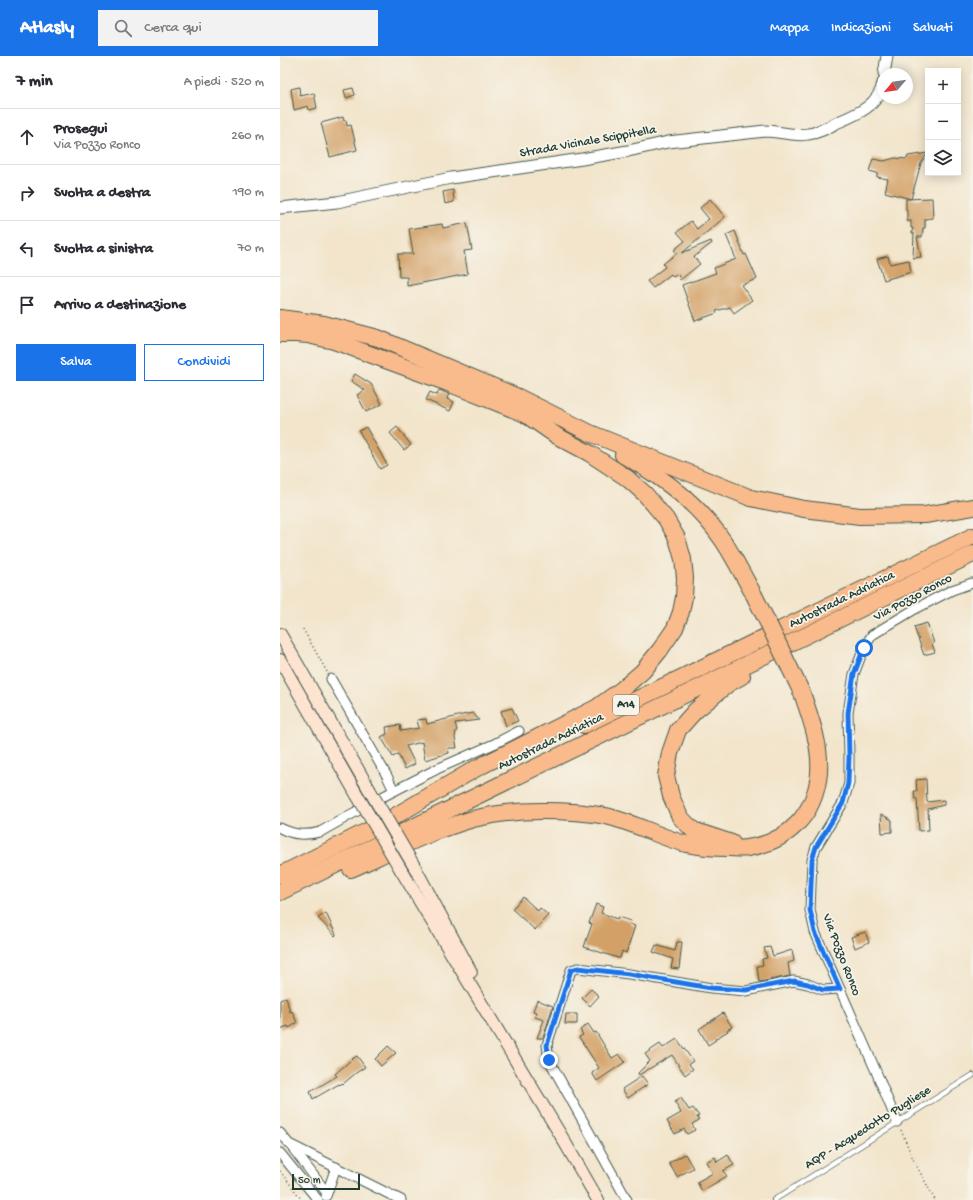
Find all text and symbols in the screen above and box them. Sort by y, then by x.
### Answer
search box [98,10,378,46]
text: Atlasly [20,17,74,40]
icon: search [112,17,134,39]
text: Cerca qui [144,19,202,37]
text: Mappa [770,20,809,37]
text: Indicazioni [831,20,891,37]
text: Salvati [913,20,953,37]
north arrow [877,68,913,104]
map controls [925,68,961,176]
button: + [925,68,961,104]
text: 7 min [16,72,53,92]
text: A piedi · 520 m [184,75,264,90]
button: − [925,104,961,140]
text: Prosegui [54,120,107,138]
street label: Strada Vicinale Scippitella [519,122,658,161]
icon: ahead [16,126,38,148]
text: 260 m [231,129,264,144]
text: Via Pozzo Ronco [54,138,140,153]
button: layers [925,140,961,176]
icon: right [16,182,38,204]
text: Svolta a destra [54,184,150,202]
text: 190 m [233,185,264,200]
icon: left [16,238,38,260]
text: Svolta a sinistra [54,240,153,258]
text: 70 m [238,241,264,256]
icon: arrive [16,294,38,316]
text: Arrivo a destinazione [54,296,186,314]
button: Salva [16,344,136,381]
button: Condividi [144,344,264,381]
street label: Autostrada Adriatica [787,568,898,632]
street label: Via Pozzo Ronco [870,571,955,625]
route start [855,639,873,657]
road number: A14 [613,695,639,715]
street label: Autostrada Adriatica [496,710,607,774]
street label: Via Pozzo Ronco [818,911,864,998]
route end [540,1051,558,1069]
street label: AQP - Acquedotto Pugliese [802,1083,934,1173]
scale bar [292,1172,360,1191]
text: 50 m [298,1175,320,1187]

